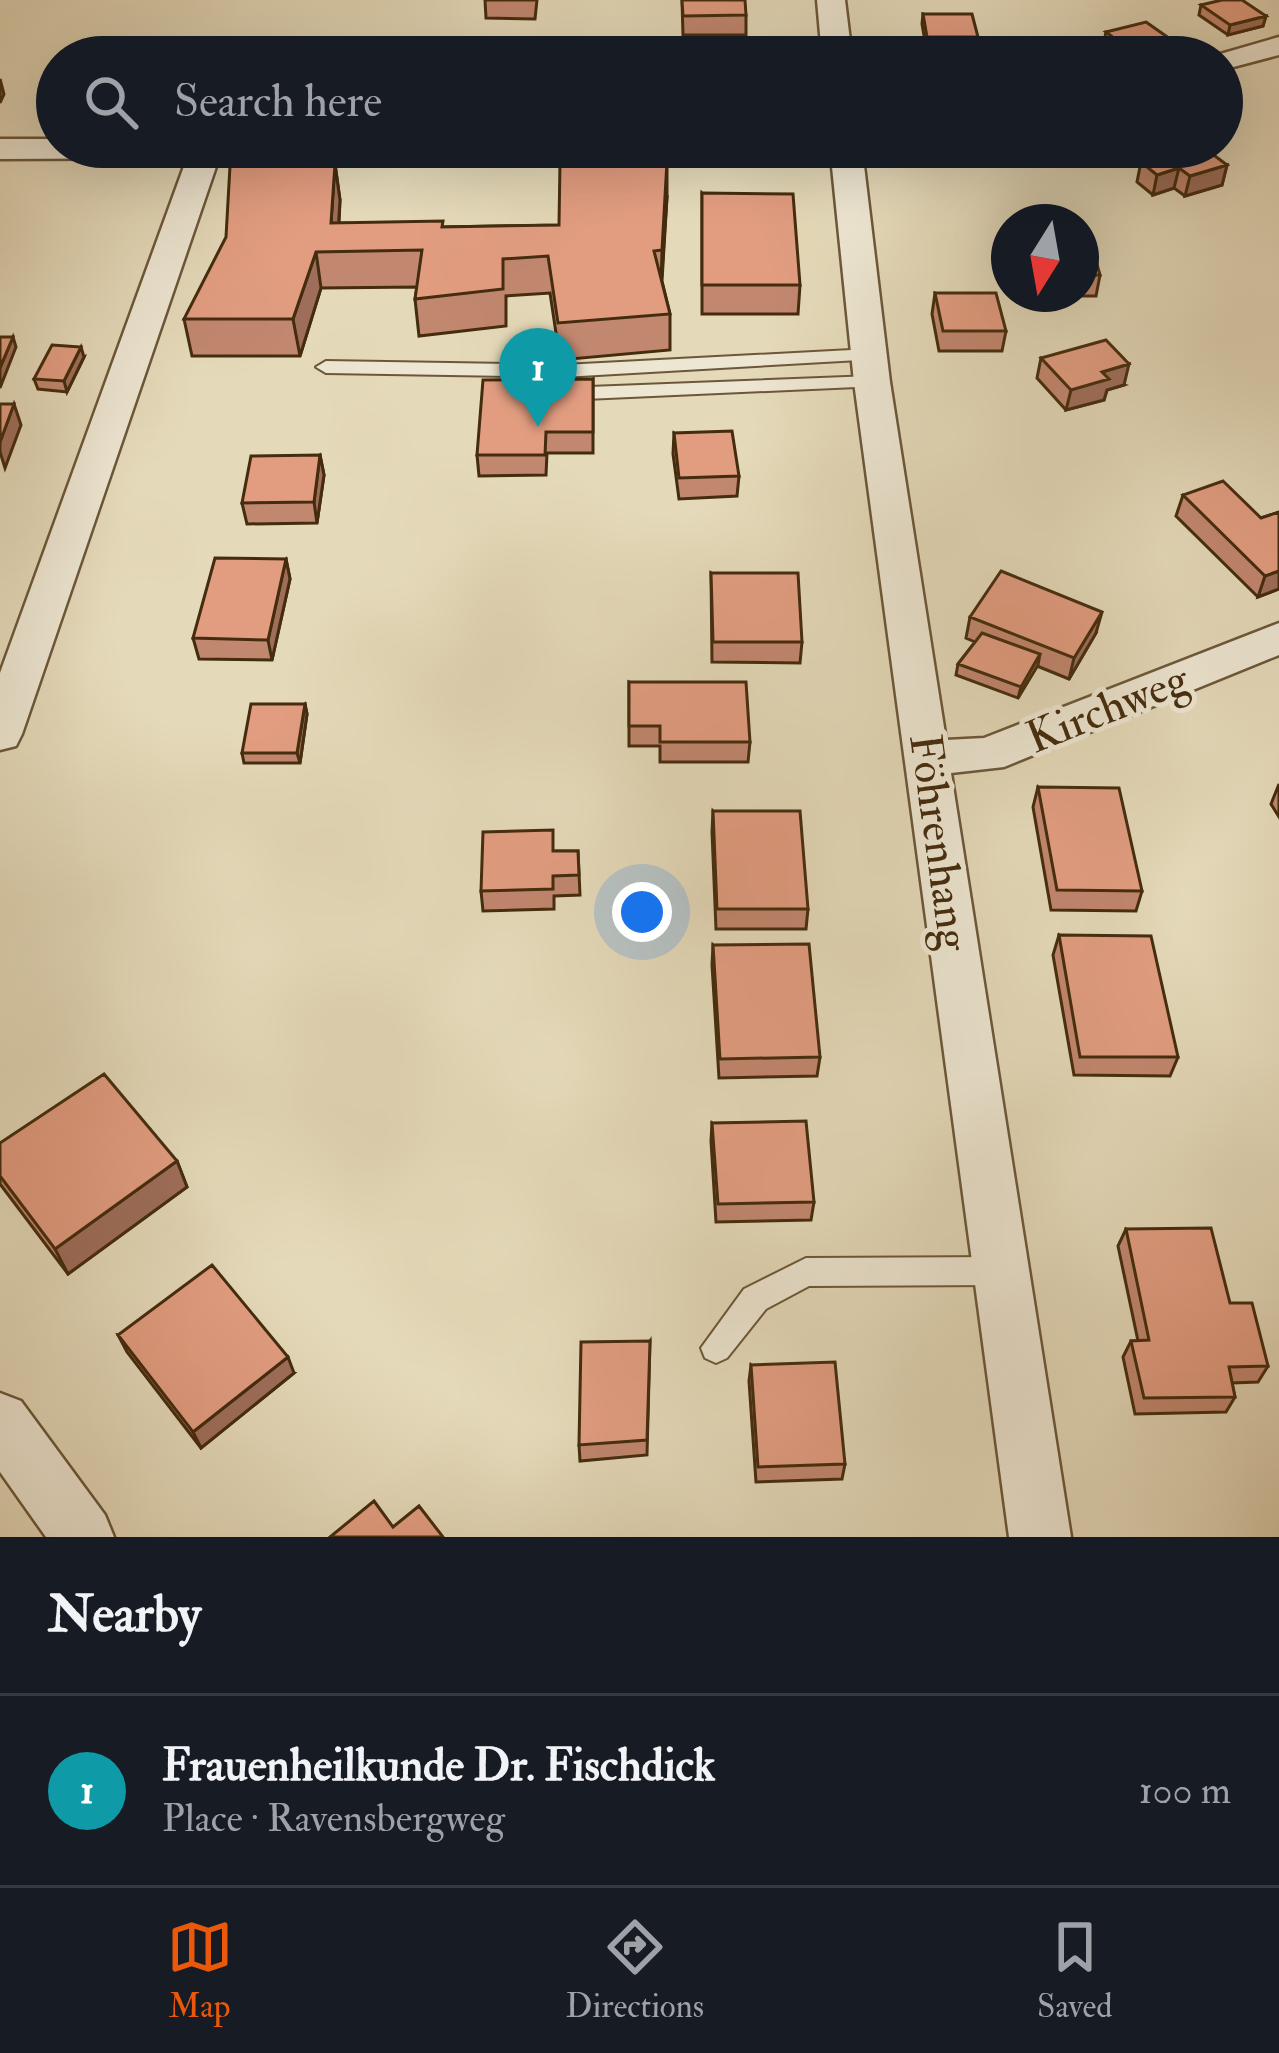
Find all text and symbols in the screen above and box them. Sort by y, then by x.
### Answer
search box [36,36,1243,168]
icon: search [78,69,144,135]
text: Search here [174,74,382,130]
north arrow [991,204,1099,312]
pin: 1 [499,328,577,427]
street label: Kirchweg [1019,651,1198,767]
street label: Föhrenhang [896,730,982,955]
your location [612,882,672,942]
text: Nearby [48,1583,201,1647]
text: Frauenheilkunde Dr. Fischdick [162,1738,715,1794]
text: 1 [80,1766,94,1815]
text: 100 m [1139,1766,1231,1815]
text: Place · Ravensbergweg [162,1794,505,1843]
tab: Map [167,1914,233,2027]
tab: Directions [566,1914,704,2027]
tab: Saved [1037,1914,1112,2027]

